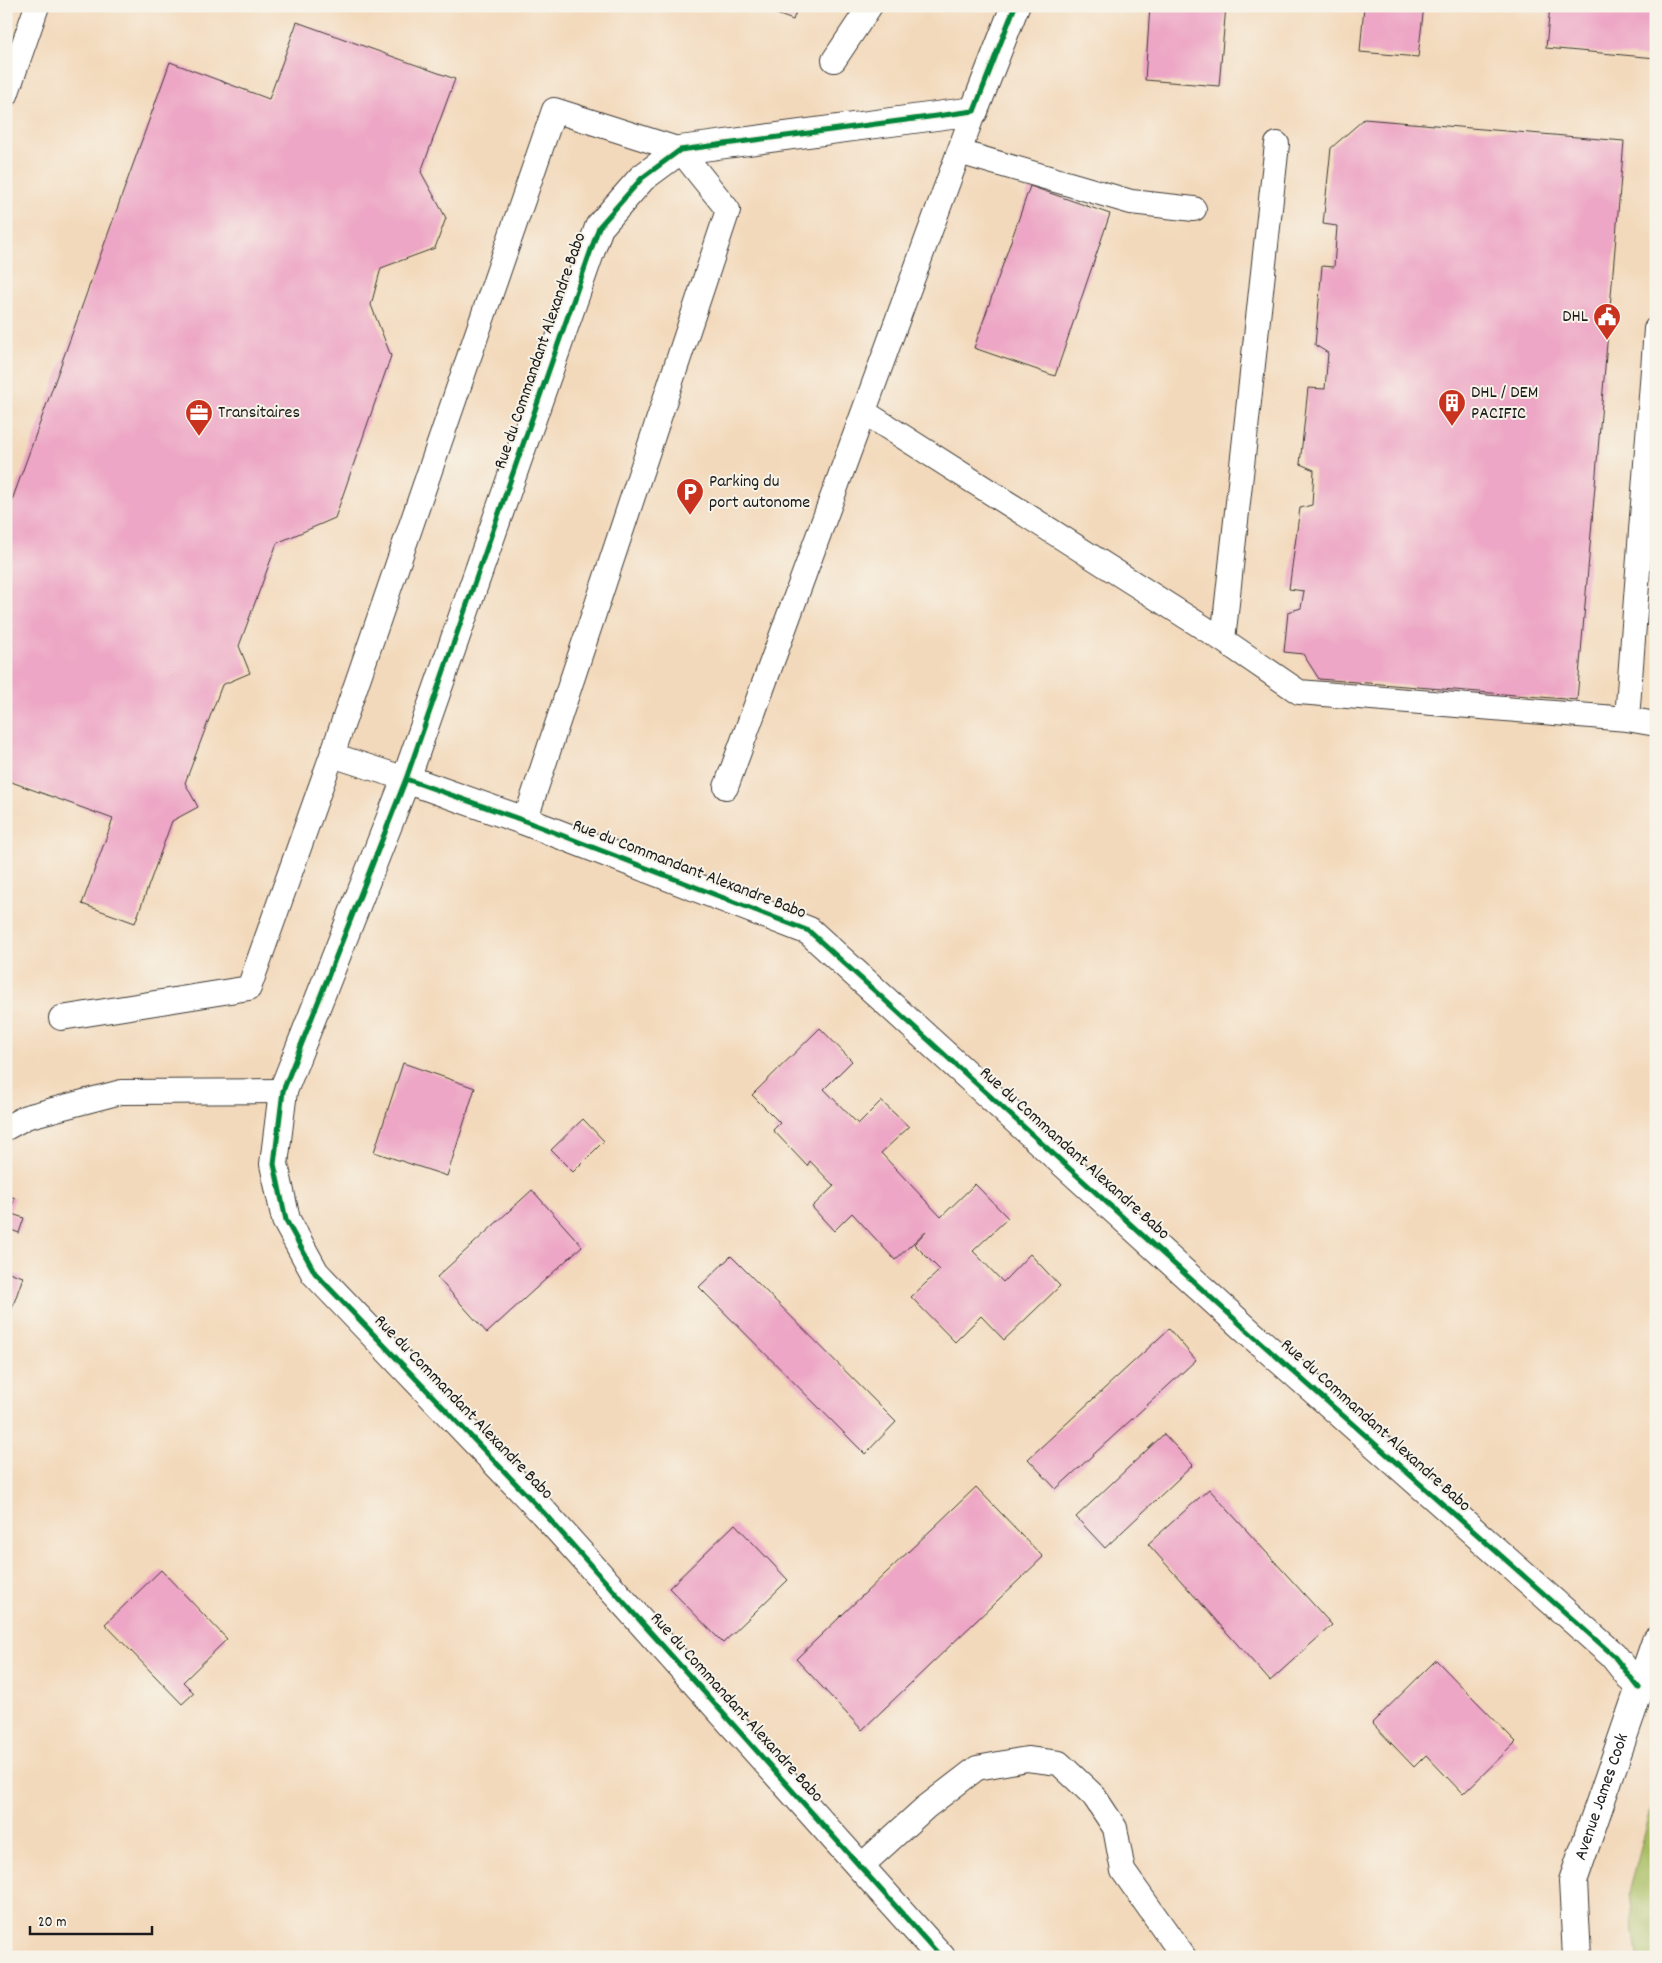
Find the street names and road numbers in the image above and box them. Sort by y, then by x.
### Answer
street label: Rue du Commandant Alexandre Babo [489,229,593,473]
street label: Rue du Commandant Alexandre Babo [568,814,810,926]
street label: Rue du Commandant Alexandre Babo [973,1062,1175,1246]
street label: Rue du Commandant Alexandre Babo [368,1310,558,1506]
street label: Rue du Commandant Alexandre Babo [1274,1334,1476,1518]
street label: Rue du Commandant Alexandre Babo [644,1607,828,1809]
street label: Avenue James Cook [1569,1730,1636,1864]

